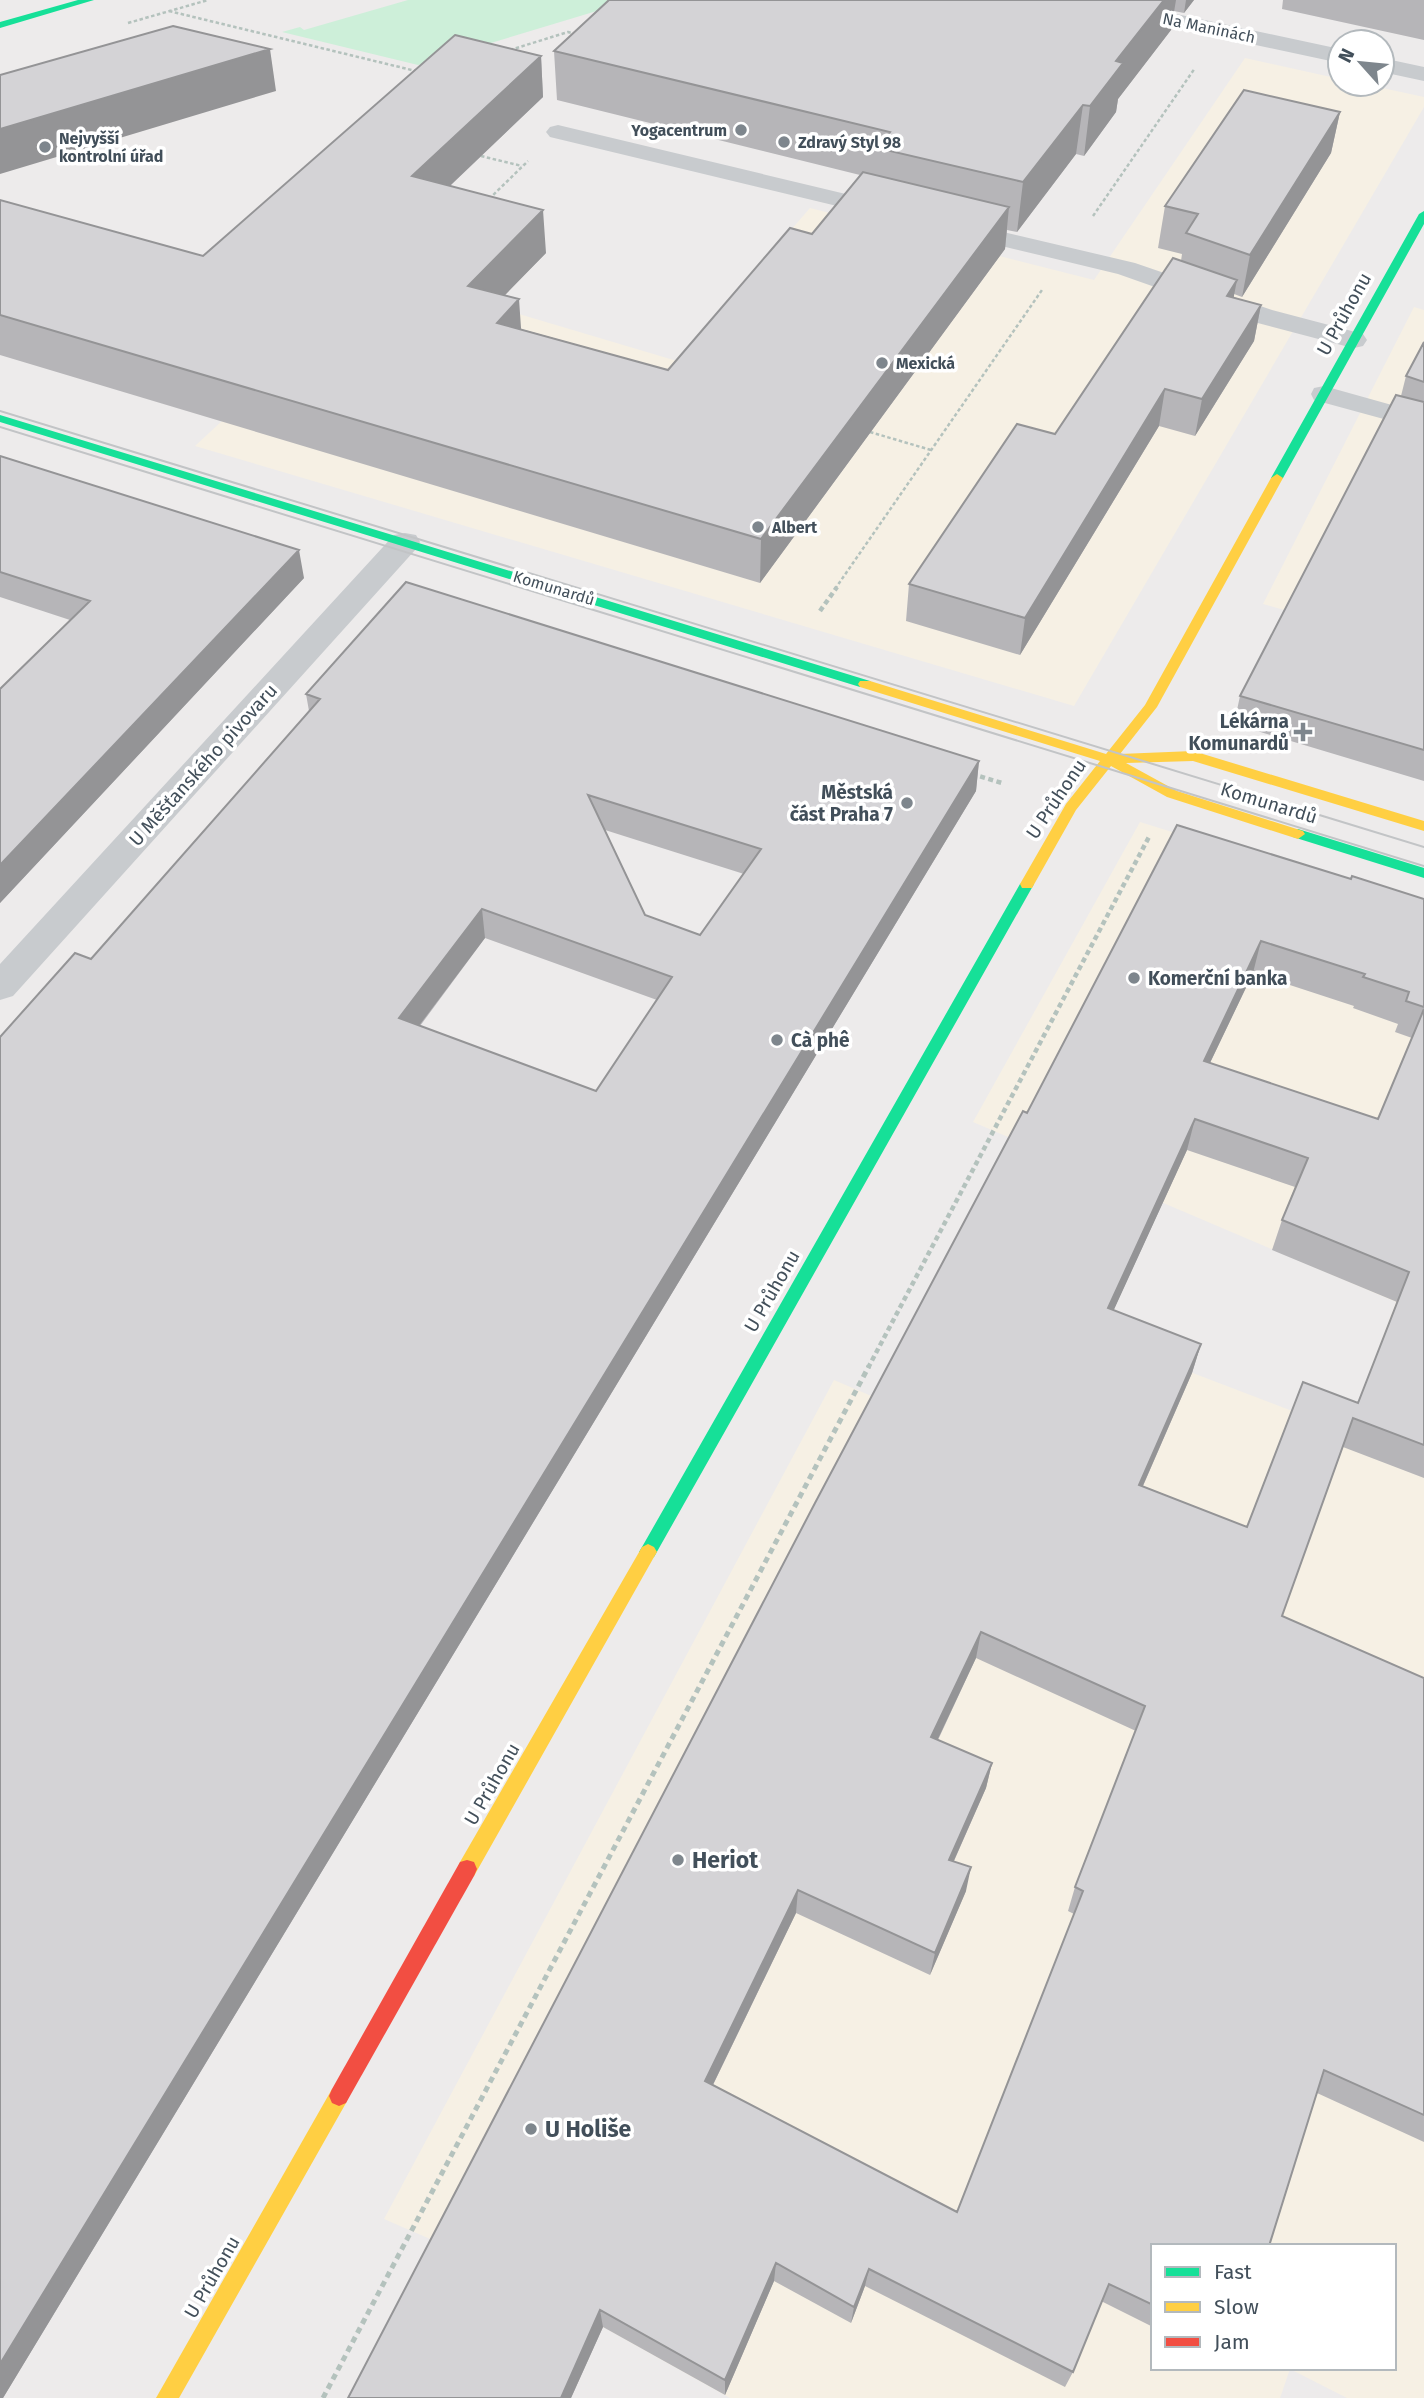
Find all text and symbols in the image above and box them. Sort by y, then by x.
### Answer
street label: Na Maninách [1161,9,1257,47]
north arrow [1326,28,1396,98]
text: N [1333,45,1359,66]
place label: Yogacentrum [630,121,727,140]
marker: Yogacentrum [733,122,749,138]
place label: Nejvyšší kontrolní úřad [59,129,163,166]
place label: Zdravý Styl 98 [798,133,901,152]
marker: Zdravý Styl 98 [776,134,792,150]
marker: Nejvyšší kontrolní úřad [37,139,53,155]
street label: U Průhonu [1312,269,1376,359]
place label: Mexická [896,354,955,373]
marker: Mexická [874,355,890,371]
place label: Albert [771,518,818,537]
marker: Albert [750,519,766,535]
street label: Komunardů [511,567,597,609]
street label: U Měšťanského pivovaru [124,679,282,851]
place label: Lékárna Komunardů [1189,710,1289,755]
marker: Lékárna Komunardů [1295,724,1311,740]
street label: U Průhonu [1021,755,1091,843]
street label: Komunardů [1218,777,1320,829]
place label: Městská část Praha 7 [790,781,893,826]
marker: Městská část Praha 7 [899,795,915,811]
place label: Komerční banka [1148,967,1287,990]
marker: Komerční banka [1126,970,1142,986]
place label: Cà phê [791,1029,849,1052]
marker: Cà phê [769,1032,785,1048]
street label: U Průhonu [739,1246,805,1336]
street label: U Průhonu [459,1739,525,1829]
place label: Heriot [692,1846,759,1874]
marker: Heriot [670,1852,686,1868]
place label: U Holiše [545,2115,632,2143]
marker: U Holiše [523,2121,539,2137]
street label: U Průhonu [179,2232,245,2322]
legend [1151,2244,1396,2370]
text: Fast [1214,2259,1252,2285]
text: Slow [1214,2294,1259,2320]
text: Jam [1214,2329,1250,2355]

